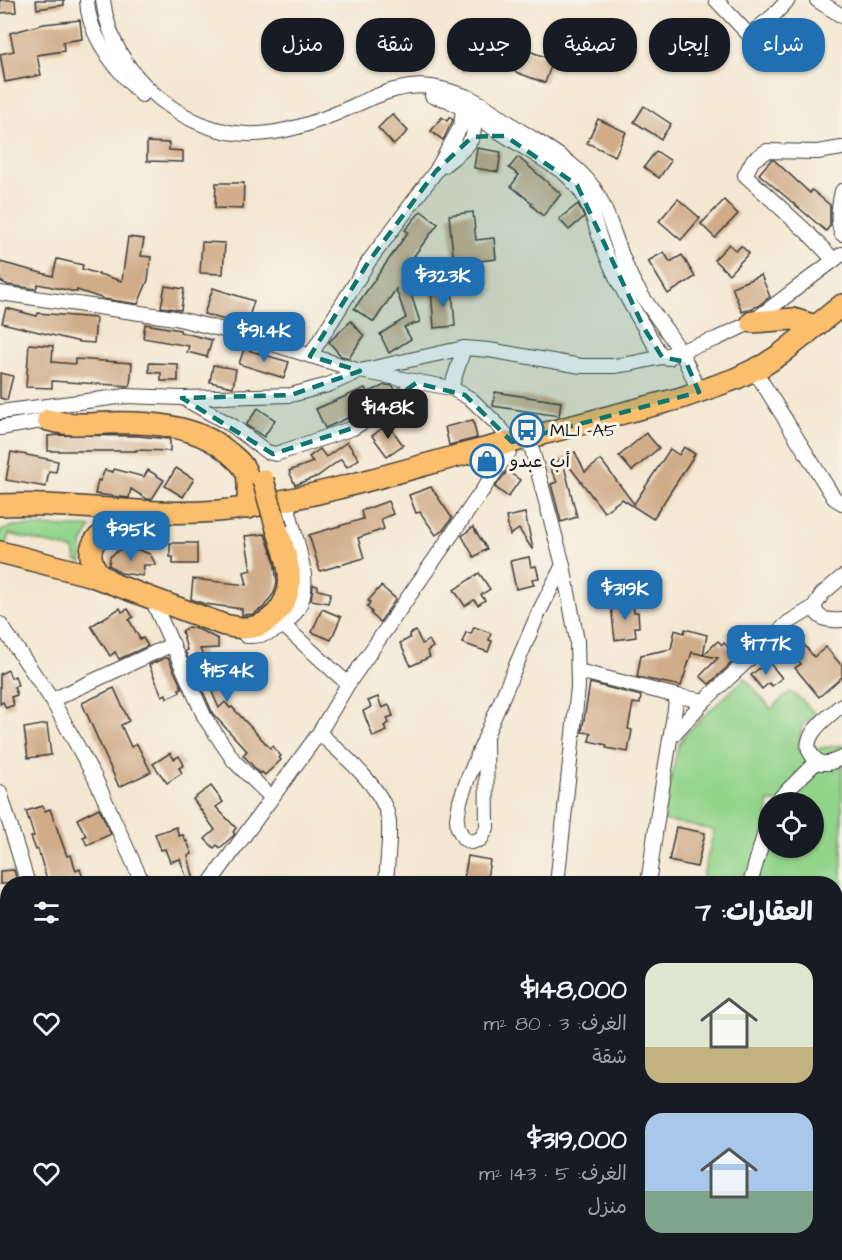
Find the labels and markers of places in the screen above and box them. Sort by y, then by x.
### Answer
pin: $323K [401,257,485,308]
pin: $91.4K [215,312,313,363]
pin: $148K [346,389,430,440]
bus stop icon: ML1 -A5 [509,412,545,448]
place label: ML1 -A5 [550,418,617,443]
shop icon: أب عبدو [469,443,505,479]
place label: أب عبدو [509,449,571,474]
pin: $95K [95,511,167,562]
pin: $319K [583,570,667,621]
pin: $177K [724,625,808,676]
pin: $154K [185,652,269,703]

